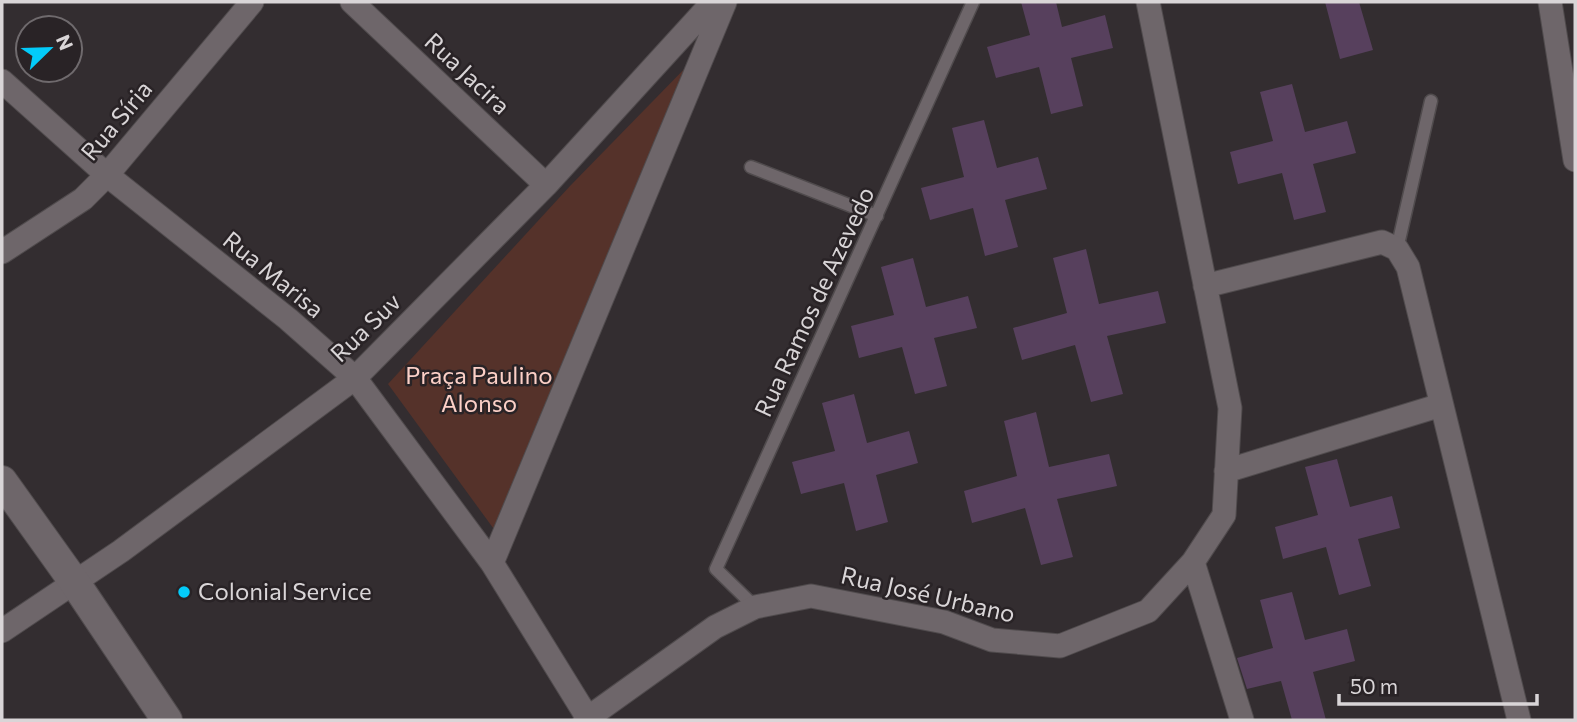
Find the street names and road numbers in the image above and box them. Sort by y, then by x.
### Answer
street label: Rua Jacira [419,26,517,120]
street label: Rua Síria [74,74,158,166]
street label: Rua Ramos de Azevedo [748,182,880,421]
street label: Rua Marisa [218,224,330,323]
street label: Rua Suv [324,287,406,367]
street label: Rua José Urbano [838,559,1018,628]

